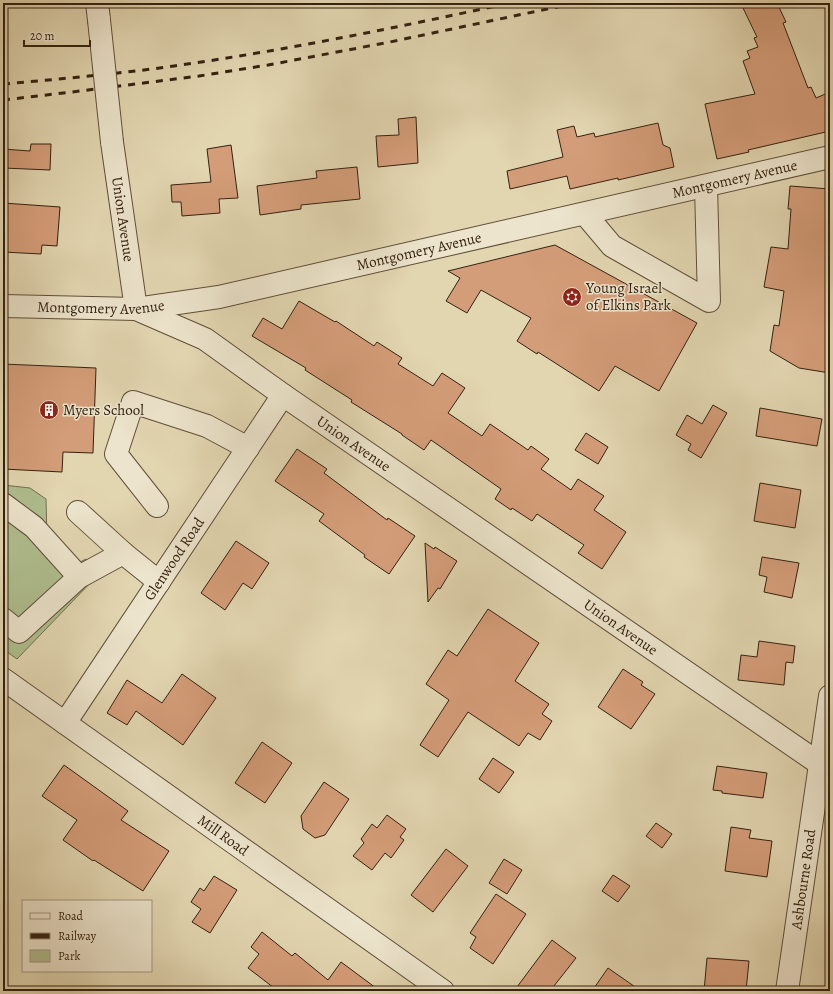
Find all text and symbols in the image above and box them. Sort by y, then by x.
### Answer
scale bar [24,22,90,48]
text: 20 m [30,28,54,44]
street label: Montgomery Avenue [670,155,799,203]
street label: Union Avenue [107,175,139,263]
street label: Montgomery Avenue [354,227,484,275]
place label: Young Israel of Elkins Park [585,278,672,315]
synagogue icon: Young Israel of Elkins Park [561,286,583,308]
street label: Montgomery Avenue [37,295,166,319]
building icon: Myers School [38,399,60,421]
place label: Myers School [63,400,144,420]
street label: Union Avenue [313,411,395,476]
street label: Glenwood Road [139,513,209,604]
street label: Union Avenue [580,595,662,660]
street label: Mill Road [194,810,254,861]
street label: Ashbourne Road [786,827,821,932]
legend [22,900,152,972]
text: Road [58,908,84,924]
text: Railway [58,928,97,944]
text: Park [58,948,81,964]

